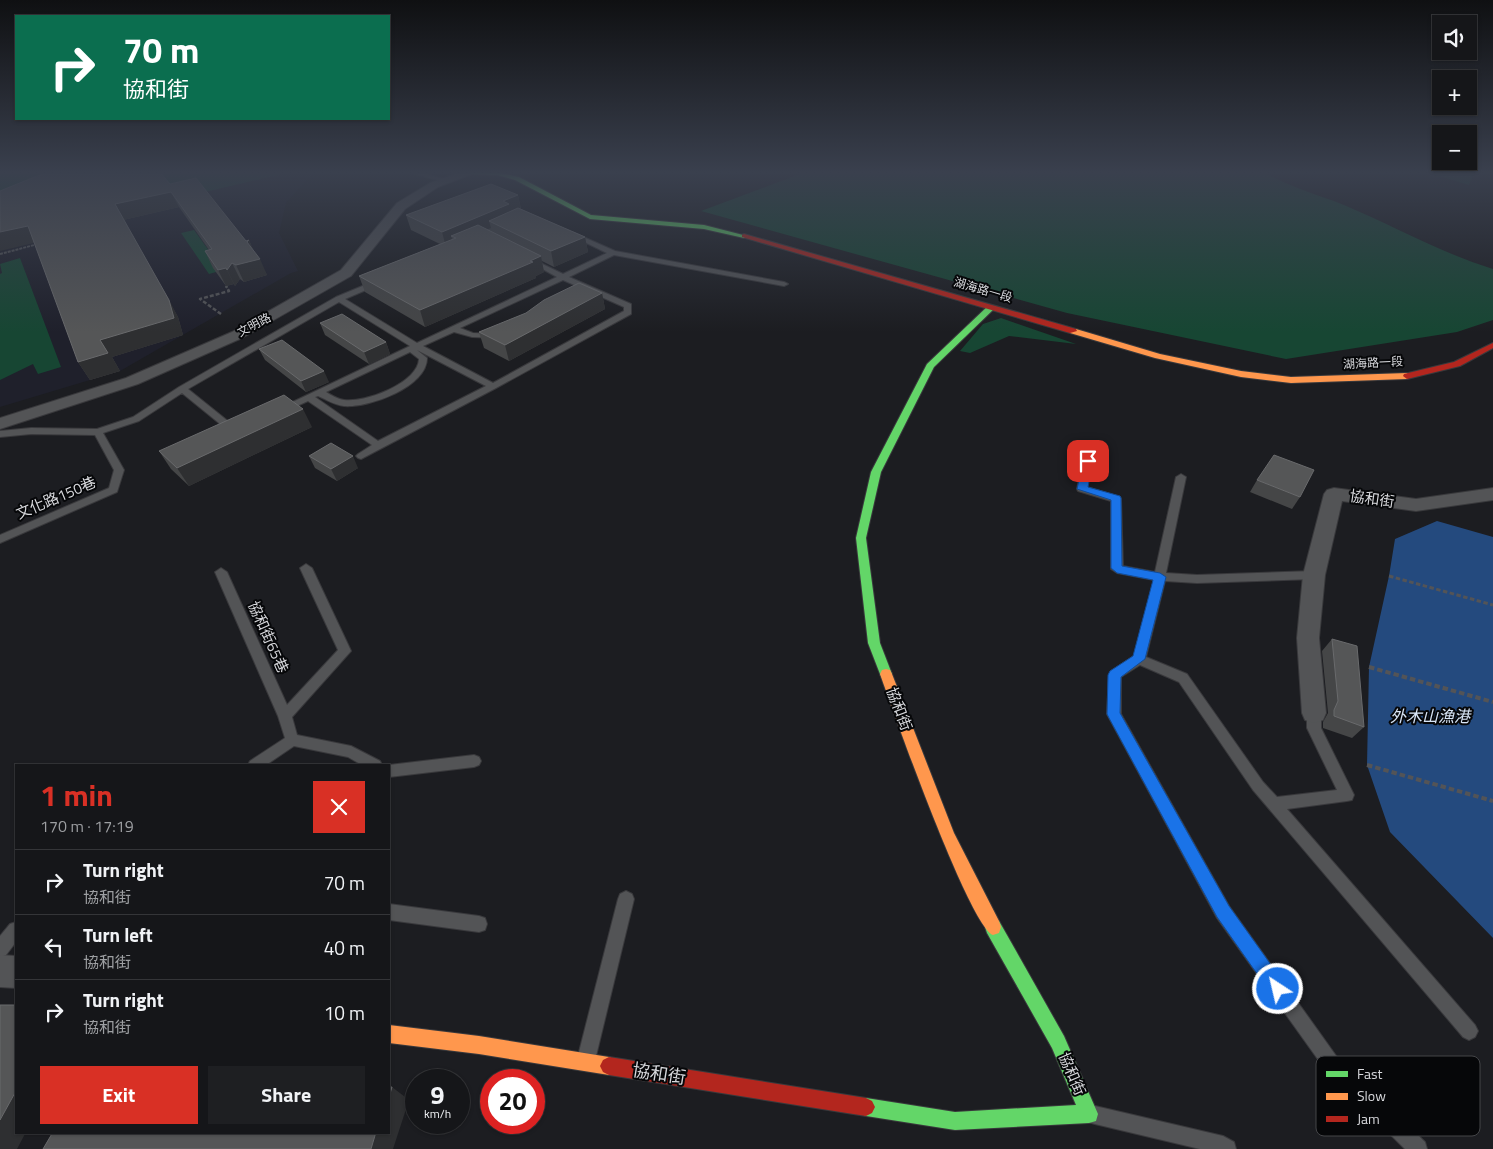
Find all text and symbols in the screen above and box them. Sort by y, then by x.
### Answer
map controls [1432,15,1477,170]
button: sound [1432,15,1477,60]
text: 70 m [123,23,199,77]
icon: right [40,35,105,100]
button: + [1432,70,1477,115]
text: 協和街 [123,72,189,106]
button: − [1432,125,1477,170]
street label: 湖海路一段 [952,272,1015,307]
street label: 文明路 [233,308,274,341]
street label: 湖海路一段 [1343,351,1403,374]
pin [1067,440,1109,482]
icon: arrive [1074,447,1102,475]
street label: 文化路150巷 [12,470,100,525]
street label: 協和街 [1348,484,1396,513]
street label: 協和街65巷 [242,597,295,677]
street label: 協和街 [881,684,918,734]
water label: 外木山漁港 [1390,704,1472,728]
text: 1 min [40,772,113,818]
button: close [313,781,365,833]
text: 170 m · 17:19 [40,814,134,838]
text: Turn right [83,855,164,884]
icon: right [40,868,68,896]
text: 70 m [324,868,365,897]
text: 協和街 [83,885,131,909]
text: Turn left [83,920,153,949]
icon: left [40,933,68,961]
text: 40 m [324,933,365,962]
text: 協和街 [83,950,131,974]
position arrow [1251,962,1303,1014]
text: Turn right [83,985,164,1014]
icon: right [40,998,68,1026]
text: 10 m [324,998,365,1027]
text: 協和街 [83,1015,131,1039]
street label: 協和街 [1053,1049,1092,1099]
street label: 協和街 [630,1056,688,1091]
legend [1316,1056,1480,1136]
text: Fast [1357,1063,1382,1084]
button: Exit [40,1066,198,1124]
button: Share [208,1066,365,1124]
speed limit sign: 20 [480,1069,545,1134]
text: 9 [430,1076,445,1114]
text: Slow [1357,1085,1386,1106]
text: km/h [424,1104,451,1123]
text: Jam [1357,1108,1380,1129]

